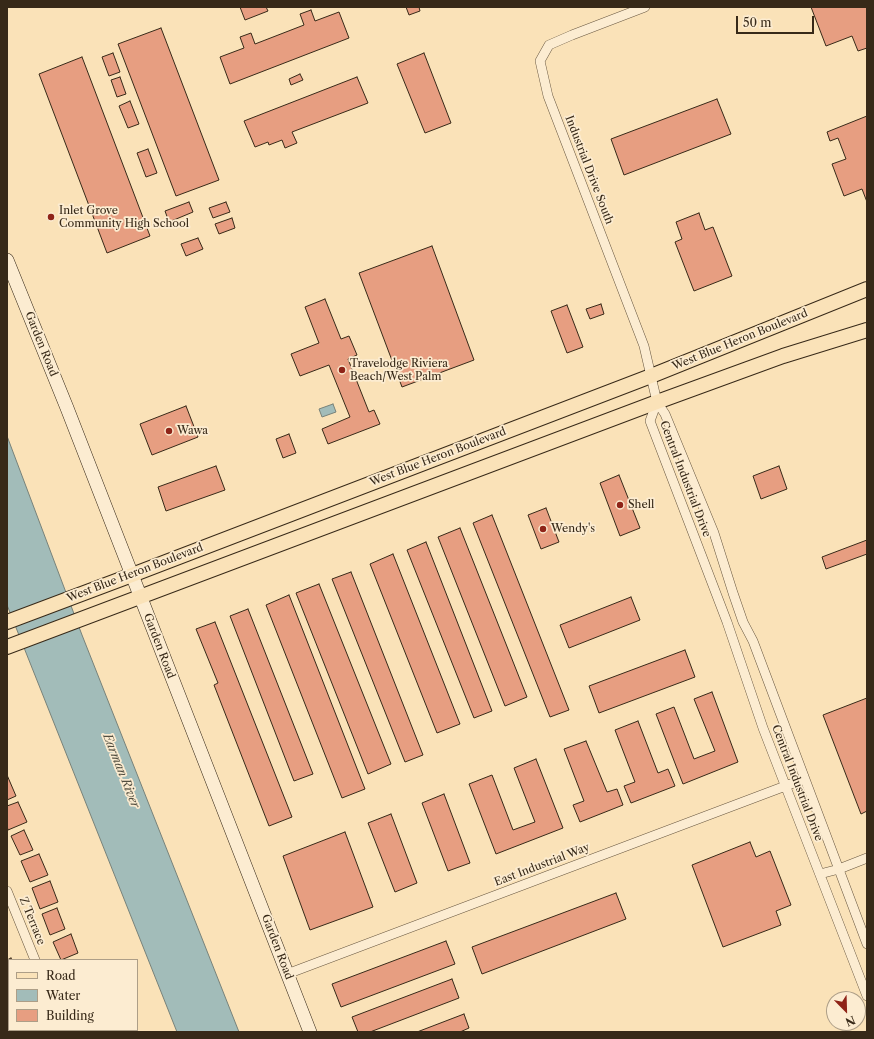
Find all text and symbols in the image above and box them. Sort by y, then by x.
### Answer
scale bar [738,8,816,34]
text: 50 m [743,15,772,30]
street label: Industrial Drive South [562,114,616,226]
place label: Inlet Grove Community High School [59,204,189,230]
marker: Inlet Grove Community High School [46,212,56,222]
street label: West Blue Heron Boulevard [670,307,810,373]
street label: Garden Road [22,310,60,378]
place label: Travelodge Riviera Beach/West Palm [350,357,448,383]
marker: Travelodge Riviera Beach/West Palm [337,365,347,375]
street label: Central Industrial Drive [657,419,713,539]
place label: Wawa [177,424,208,438]
street label: West Blue Heron Boulevard [368,425,508,489]
marker: Wawa [164,426,174,436]
place label: Shell [628,498,654,512]
marker: Shell [615,500,625,510]
place label: Wendy's [551,522,595,536]
marker: Wendy's [538,524,548,534]
street label: West Blue Heron Boulevard [65,541,205,605]
street label: Garden Road [140,611,178,681]
street label: Central Industrial Drive [769,723,825,843]
water label: Earman River [99,732,143,810]
street label: East Industrial Way [493,841,591,889]
street label: Z Terrace [16,895,48,947]
street label: Garden Road [258,912,296,982]
legend [8,959,138,1031]
text: Road [46,968,76,983]
text: Water [46,988,80,1003]
north arrow [826,991,866,1031]
text: Building [46,1008,94,1023]
text: N [843,1013,857,1029]

